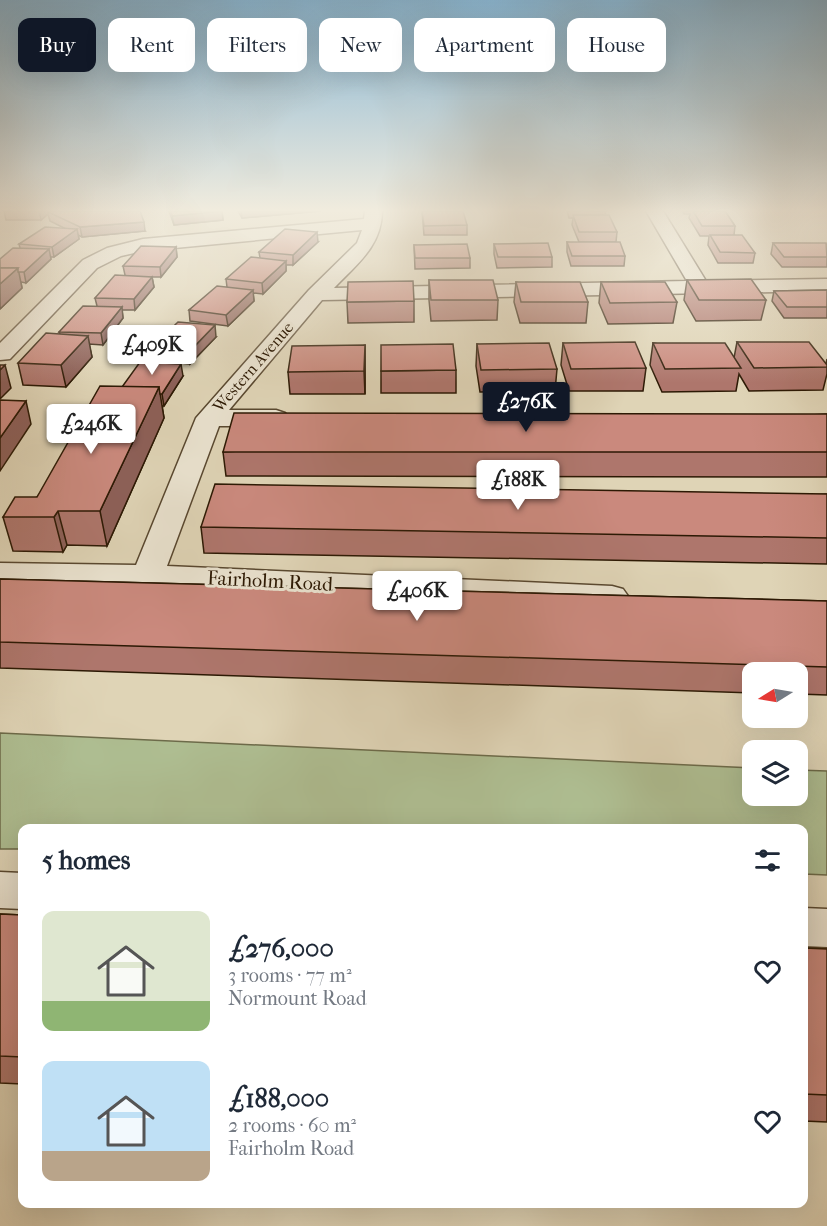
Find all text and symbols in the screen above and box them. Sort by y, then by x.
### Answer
chip: Buy [18,18,96,72]
chip: Rent [108,18,195,72]
chip: Filters [207,18,307,72]
chip: New [319,18,402,72]
chip: Apartment [414,18,555,72]
chip: House [567,18,666,72]
street label: Western Avenue [208,318,297,417]
pin: £409K [110,325,194,376]
text: £409K [121,333,183,356]
pin: £276K [484,382,568,433]
text: £276K [497,390,555,413]
pin: £246K [49,404,133,455]
text: £246K [61,412,121,435]
pin: £188K [476,460,560,511]
text: £188K [490,468,546,491]
street label: Fairholm Road [206,566,335,596]
pin: £406K [375,571,459,622]
text: £406K [386,579,448,602]
north arrow [742,662,808,728]
map controls [742,662,808,806]
button: layers [742,740,808,806]
icon: filters [751,844,784,877]
text: 5 homes [42,845,130,876]
text: £276,000 [228,933,334,964]
icon: home [90,935,162,1007]
icon: heart [751,955,784,988]
text: 3 rooms · 77 m² [228,964,352,987]
text: Normount Road [228,987,367,1010]
text: £188,000 [228,1083,329,1114]
icon: home [90,1085,162,1157]
icon: heart [751,1105,784,1138]
text: 2 rooms · 60 m² [228,1114,356,1137]
text: Fairholm Road [228,1137,354,1160]

